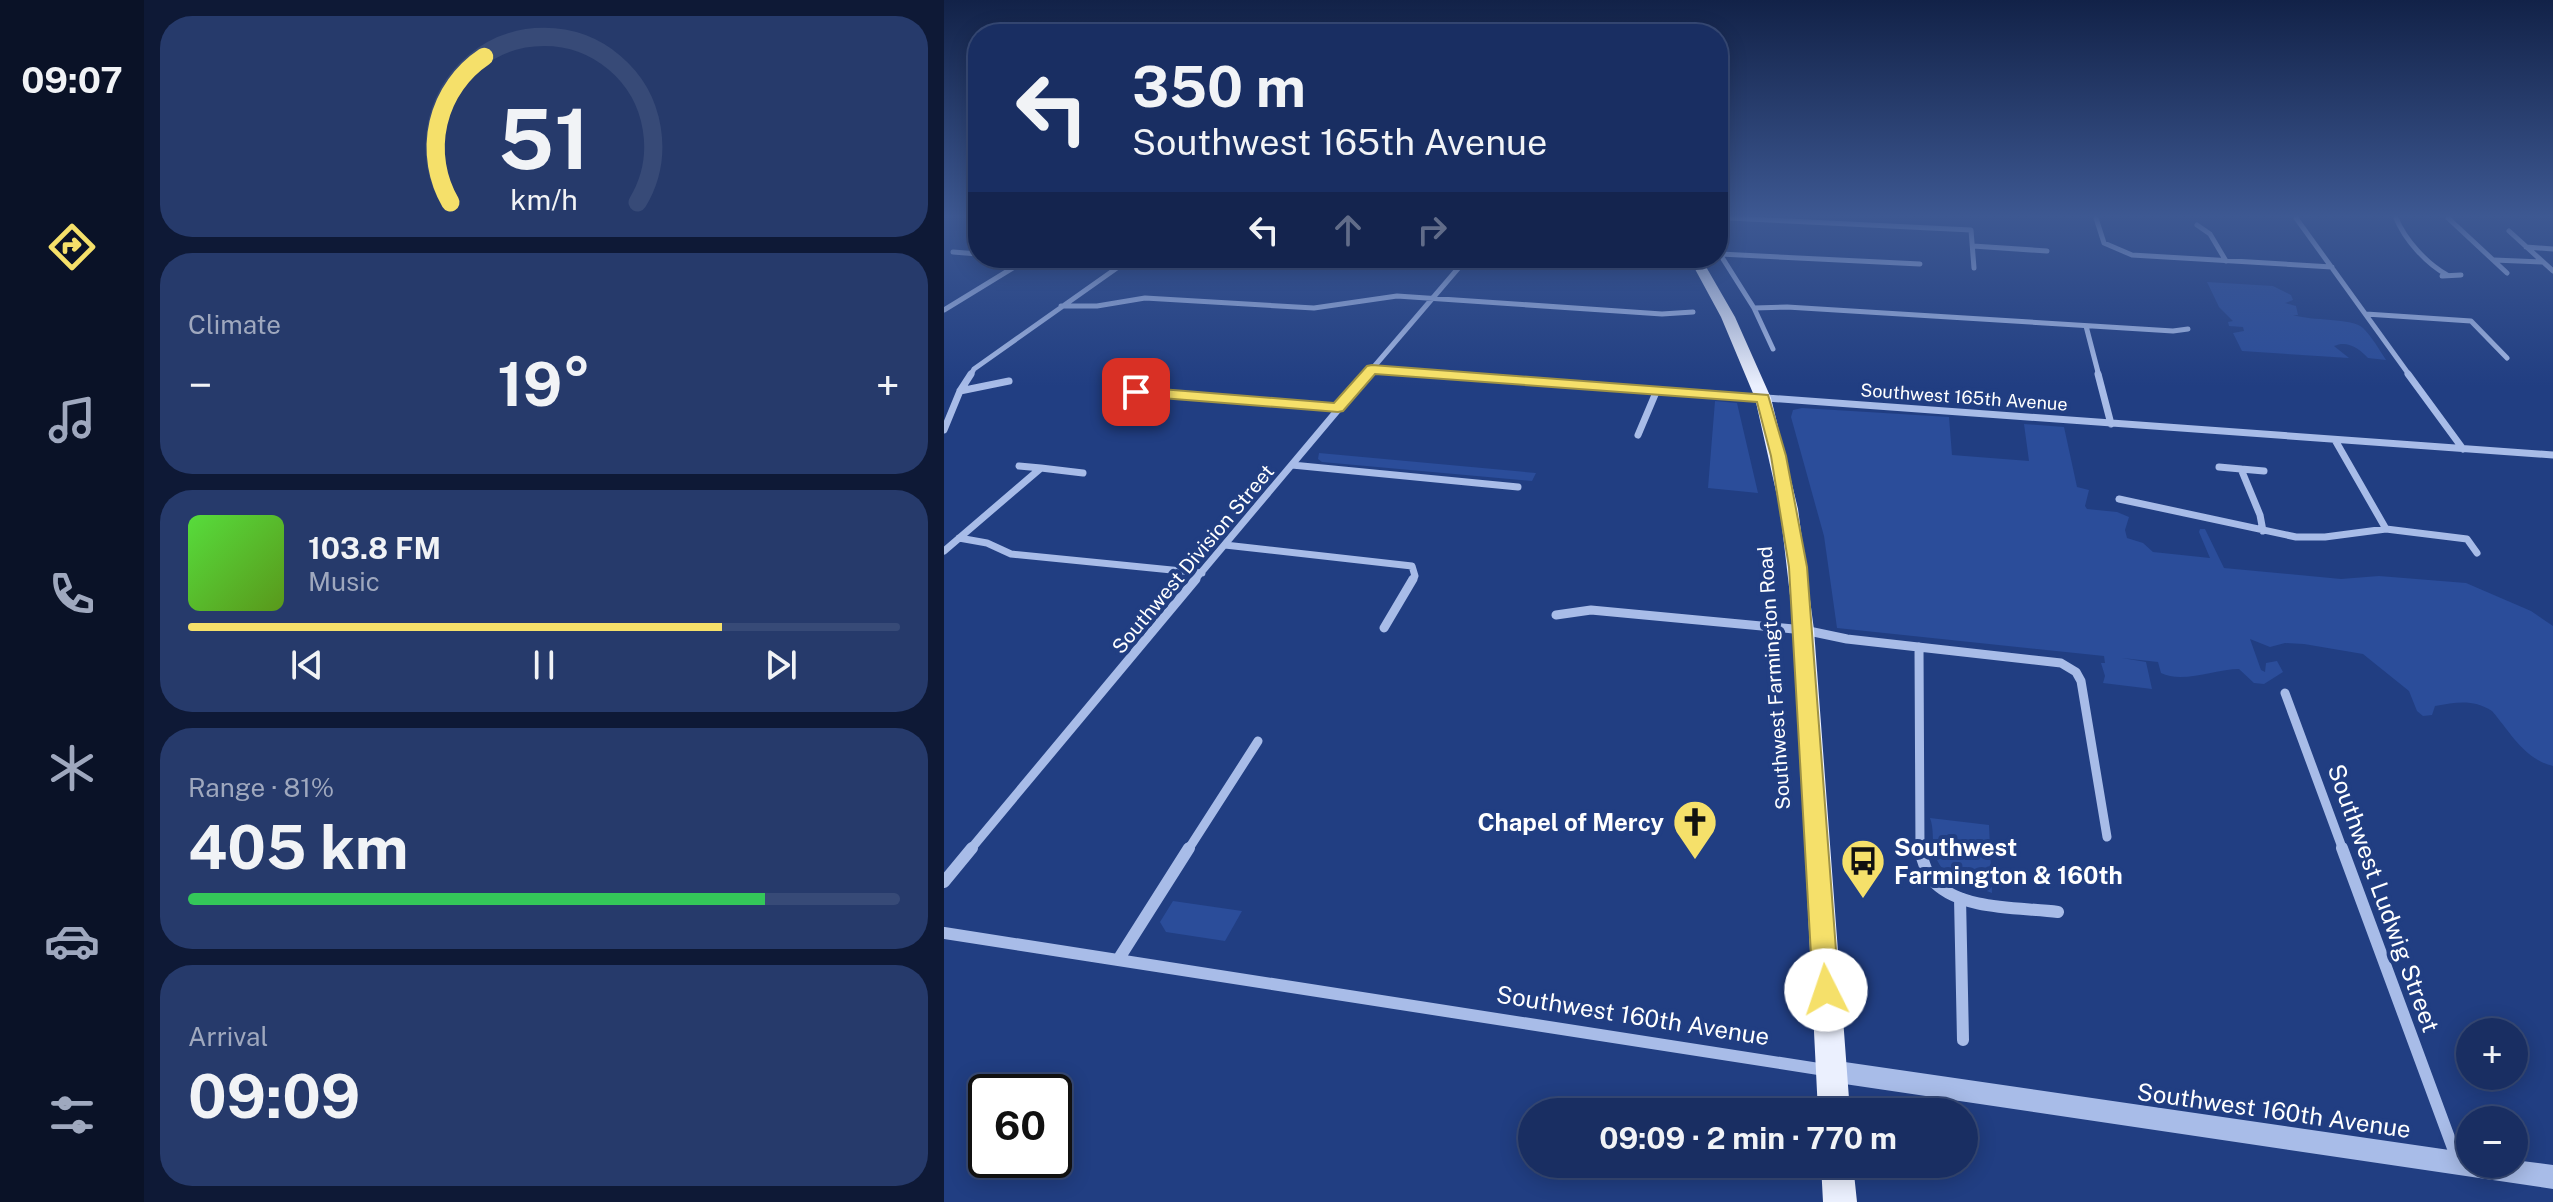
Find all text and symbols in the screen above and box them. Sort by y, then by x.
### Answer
text: 350 m [1132,54,1306,120]
icon: left [1000,56,1104,160]
text: 09:07 [21,59,123,101]
text: 51 [498,89,590,187]
text: Southwest 165th Avenue [1132,121,1547,163]
text: km/h [510,183,578,216]
icon: left [1242,208,1286,252]
icon: ahead [1326,208,1370,252]
icon: right [1410,208,1454,252]
icon: directions [44,219,100,275]
text: Climate [188,309,281,340]
text: 19° [497,349,591,420]
pin [1102,358,1170,426]
text: − [188,359,212,411]
text: + [876,359,900,411]
icon: arrive [1114,370,1158,414]
street label: Southwest 165th Avenue [1860,379,2068,415]
icon: music [44,392,100,448]
street label: Southwest Division Street [1107,460,1279,658]
text: 103.8 FM [308,530,441,566]
street label: Southwest Farmington Road [1753,545,1795,811]
icon: phone [44,566,100,622]
text: Music [308,566,380,597]
icon: previous [285,643,329,687]
icon: pause [522,643,566,687]
icon: next [759,643,803,687]
icon: climate [44,740,100,796]
street label: Southwest Ludwig Street [2322,760,2446,1036]
text: Range · 81% [188,772,334,803]
church icon: Chapel of Mercy [1671,798,1719,861]
place label: Chapel of Mercy [1477,808,1664,836]
text: 405 km [188,812,409,883]
place label: Southwest Farmington & 160th [1894,833,2123,889]
bus stop icon: Southwest Farmington & 160th [1839,837,1887,900]
icon: car [44,913,100,969]
position arrow [1784,948,1868,1032]
street label: Southwest 160th Avenue [1495,980,1771,1050]
map controls [2456,1018,2528,1178]
button: + [2456,1018,2528,1090]
text: Arrival [188,1021,268,1052]
text: 09:09 [188,1061,360,1132]
speed limit sign: 60 [968,1074,1072,1178]
street label: Southwest 160th Avenue [2135,1077,2413,1143]
icon: filters [44,1087,100,1143]
button: − [2456,1106,2528,1178]
text: 09:09 · 2 min · 770 m [1599,1120,1897,1156]

